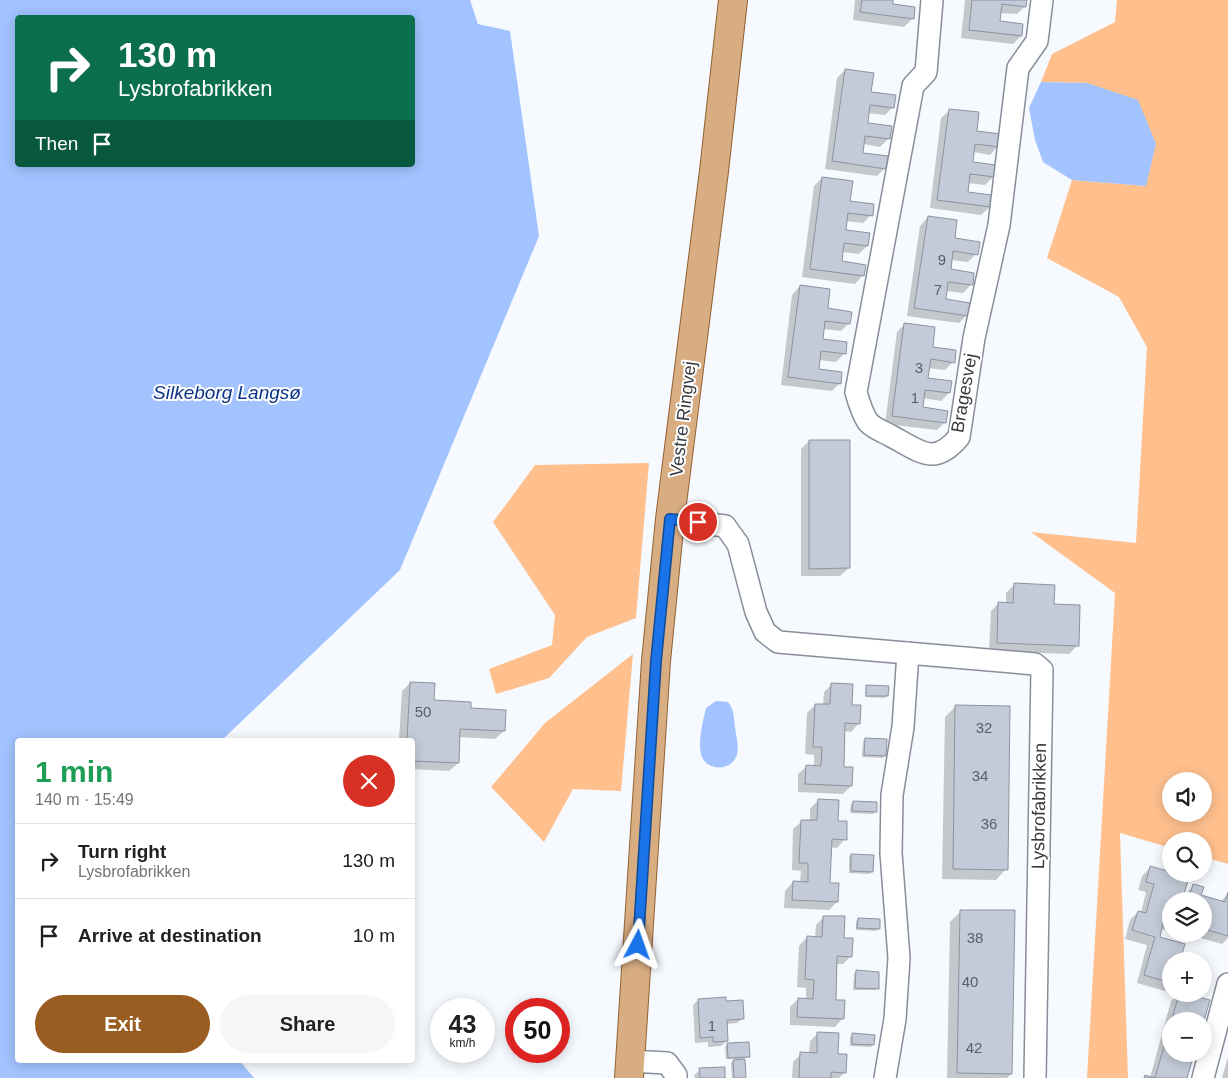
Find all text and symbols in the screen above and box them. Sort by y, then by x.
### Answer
icon: right [35,35,100,100]
text: 130 m [118,35,217,74]
text: Lysbrofabrikken [118,76,272,101]
icon: arrive [88,130,116,158]
text: Then [35,133,78,154]
house number: 9 [938,251,946,268]
house number: 7 [934,281,942,298]
street label: Bragesvej [947,352,981,434]
house number: 3 [915,359,923,376]
street label: Vestre Ringvej [666,360,700,478]
water label: Silkeborg Langsø [153,382,301,403]
house number: 1 [911,389,919,406]
pin [677,501,719,543]
icon: arrive [684,508,712,536]
house number: 50 [415,703,431,720]
house number: 32 [976,719,992,736]
street label: Lysbrofabrikken [1028,743,1050,869]
text: 1 min [35,755,113,788]
button: close [343,755,395,807]
house number: 34 [972,767,988,784]
map controls [1162,772,1212,1062]
button: sound [1162,772,1212,822]
text: 140 m · 15:49 [35,791,134,808]
house number: 36 [981,815,997,832]
button: search [1162,832,1212,882]
text: Turn right [78,841,166,862]
icon: right [35,847,63,875]
text: 130 m [342,850,395,871]
text: Lysbrofabrikken [78,863,190,880]
button: layers [1162,892,1212,942]
position arrow [611,918,663,970]
icon: arrive [35,922,63,950]
text: Arrive at destination [78,925,262,946]
text: 10 m [353,925,395,946]
house number: 38 [967,929,983,946]
button: + [1162,952,1212,1002]
house number: 40 [962,973,978,990]
button: Exit [35,995,210,1053]
button: Share [220,995,395,1053]
speed limit sign: 50 [505,998,570,1063]
text: 43 [449,1010,476,1038]
button: − [1162,1012,1212,1062]
house number: 1 [708,1017,716,1034]
text: km/h [449,1036,476,1050]
house number: 42 [966,1039,982,1056]

